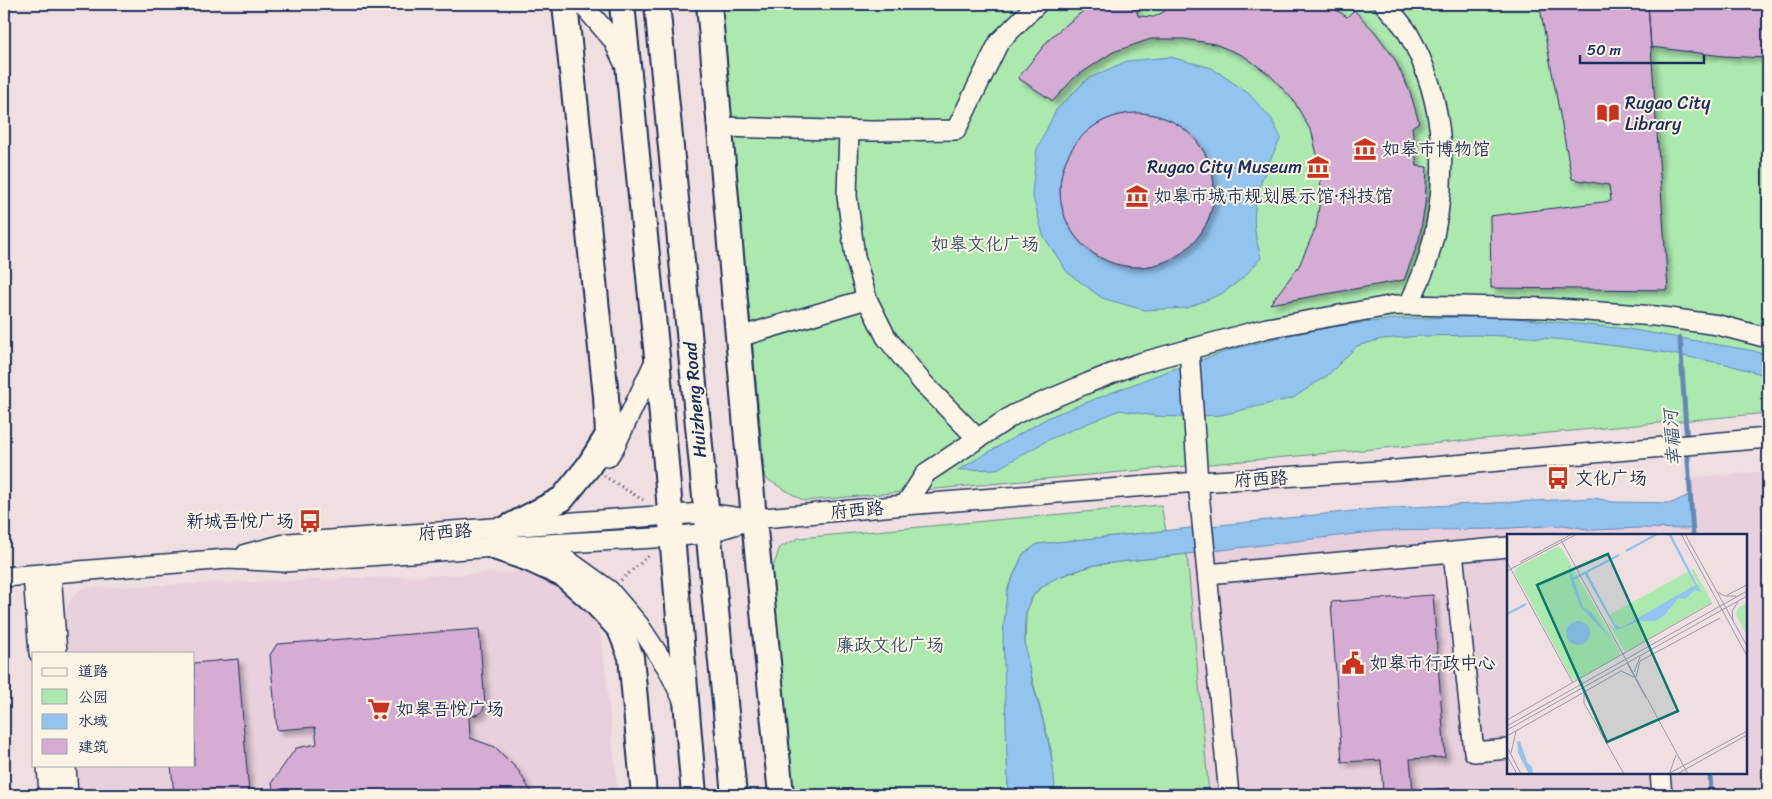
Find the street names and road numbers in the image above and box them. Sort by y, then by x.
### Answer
street label: Huizheng Road [674,339,716,459]
street label: 府西路 [1233,462,1289,496]
street label: 府西路 [829,492,885,528]
street label: 府西路 [417,514,473,550]

